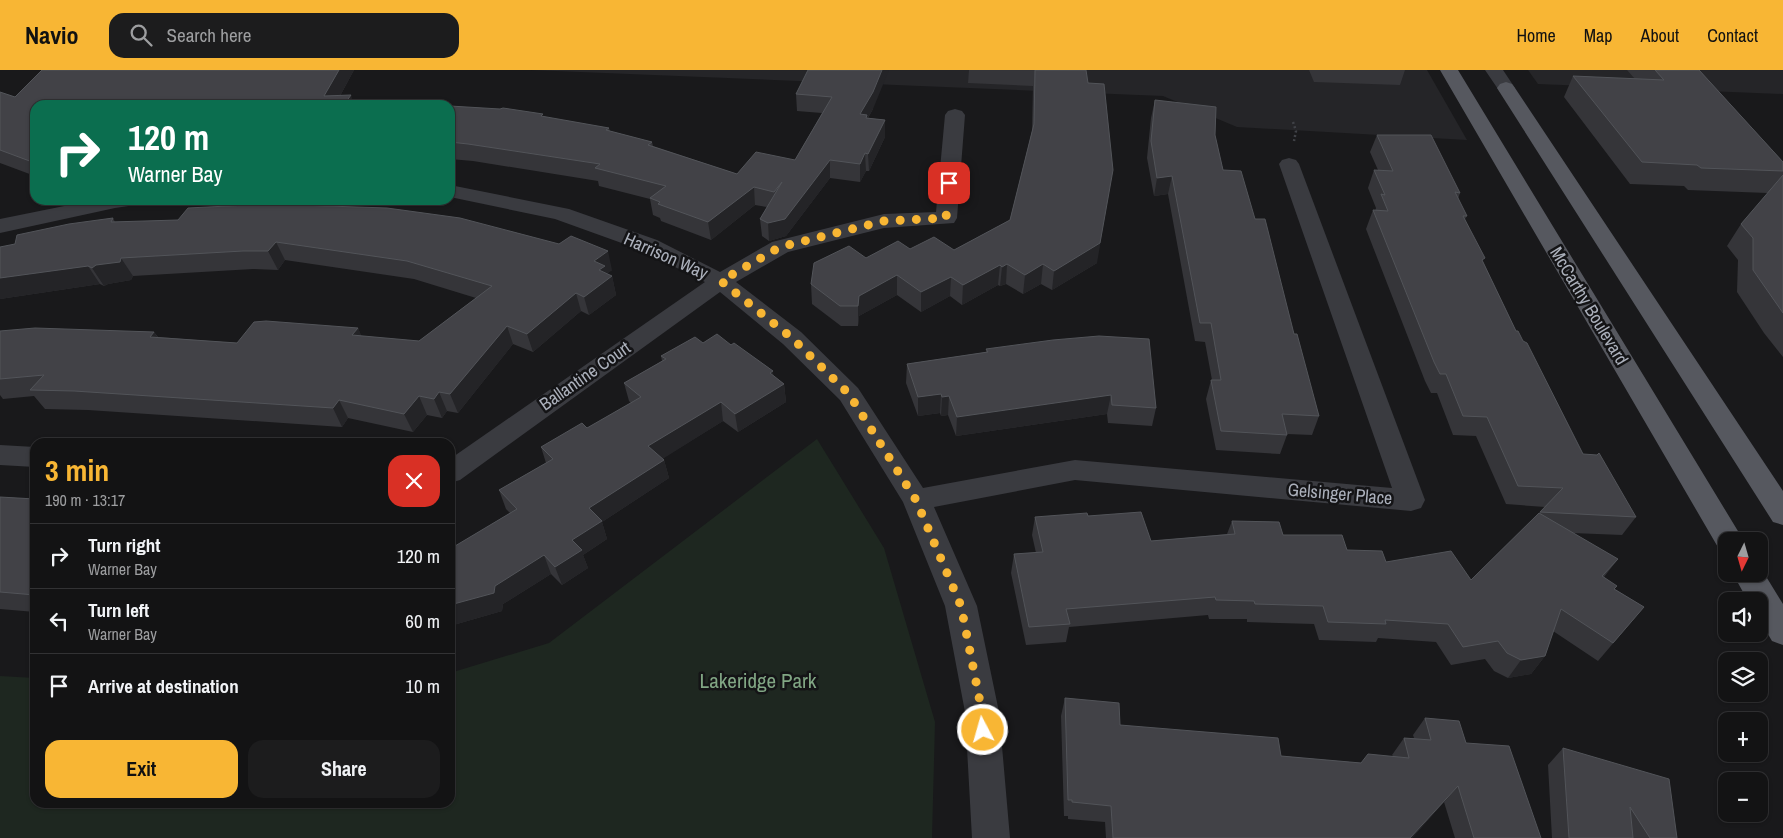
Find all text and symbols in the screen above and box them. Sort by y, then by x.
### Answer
search box [109,13,459,58]
text: Navio [25,19,79,51]
icon: search [127,21,155,49]
text: Search here [167,22,251,48]
text: Home [1516,23,1556,48]
text: Map [1584,23,1613,48]
text: About [1641,23,1679,48]
text: Contact [1707,23,1758,48]
text: 120 m [128,114,209,161]
icon: right [45,120,110,185]
text: Warner Bay [128,159,223,189]
pin [928,162,970,204]
icon: arrive [935,169,963,197]
street label: Harrison Way [620,226,713,285]
street label: McCarthy Boulevard [1544,242,1635,369]
street label: Ballantine Court [534,335,635,416]
text: 3 min [45,450,109,490]
button: close [388,455,440,507]
street label: Gelsinger Place [1287,476,1393,511]
text: 190 m · 13:17 [45,489,125,511]
text: Turn right [88,532,160,558]
north arrow [1718,532,1768,582]
map controls [1718,532,1768,822]
icon: right [45,542,73,570]
text: 120 m [397,543,440,569]
text: Warner Bay [88,558,157,580]
button: sound [1718,592,1768,642]
text: Turn left [88,597,149,623]
icon: left [45,607,73,635]
text: 60 m [405,608,440,634]
text: Warner Bay [88,623,157,645]
button: layers [1718,652,1768,702]
park label: Lakeridge Park [700,666,817,695]
icon: arrive [45,672,73,700]
text: Arrive at destination [88,673,239,699]
text: 10 m [405,673,440,699]
position arrow [956,703,1008,755]
button: + [1718,712,1768,762]
button: Exit [45,740,238,798]
button: Share [248,740,440,798]
button: − [1718,772,1768,822]

